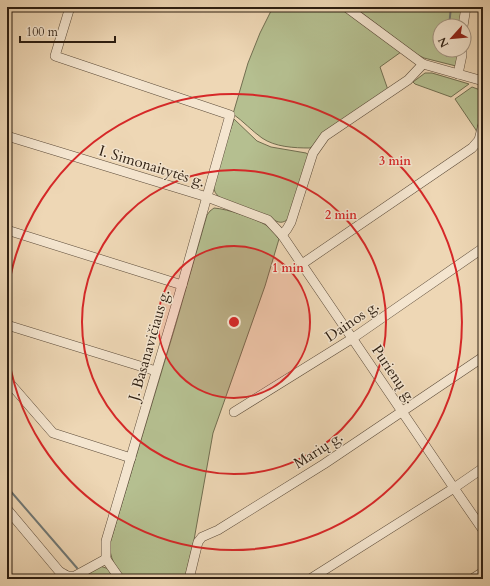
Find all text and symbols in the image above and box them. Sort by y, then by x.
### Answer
scale bar [20,18,115,44]
north arrow [432,18,472,58]
text: 100 m [26,24,59,40]
text: N [434,34,452,50]
street label: I. Simonaitytės g. [96,140,208,192]
text: 3 min [379,153,411,169]
text: 2 min [325,207,357,223]
text: 1 min [272,260,304,276]
street label: J. Basanavičiaus g. [123,287,174,405]
street label: Dainos g. [321,296,383,346]
centre of rings [227,315,241,329]
street label: Purienų g. [367,341,421,407]
street label: Marių g. [290,427,346,473]

